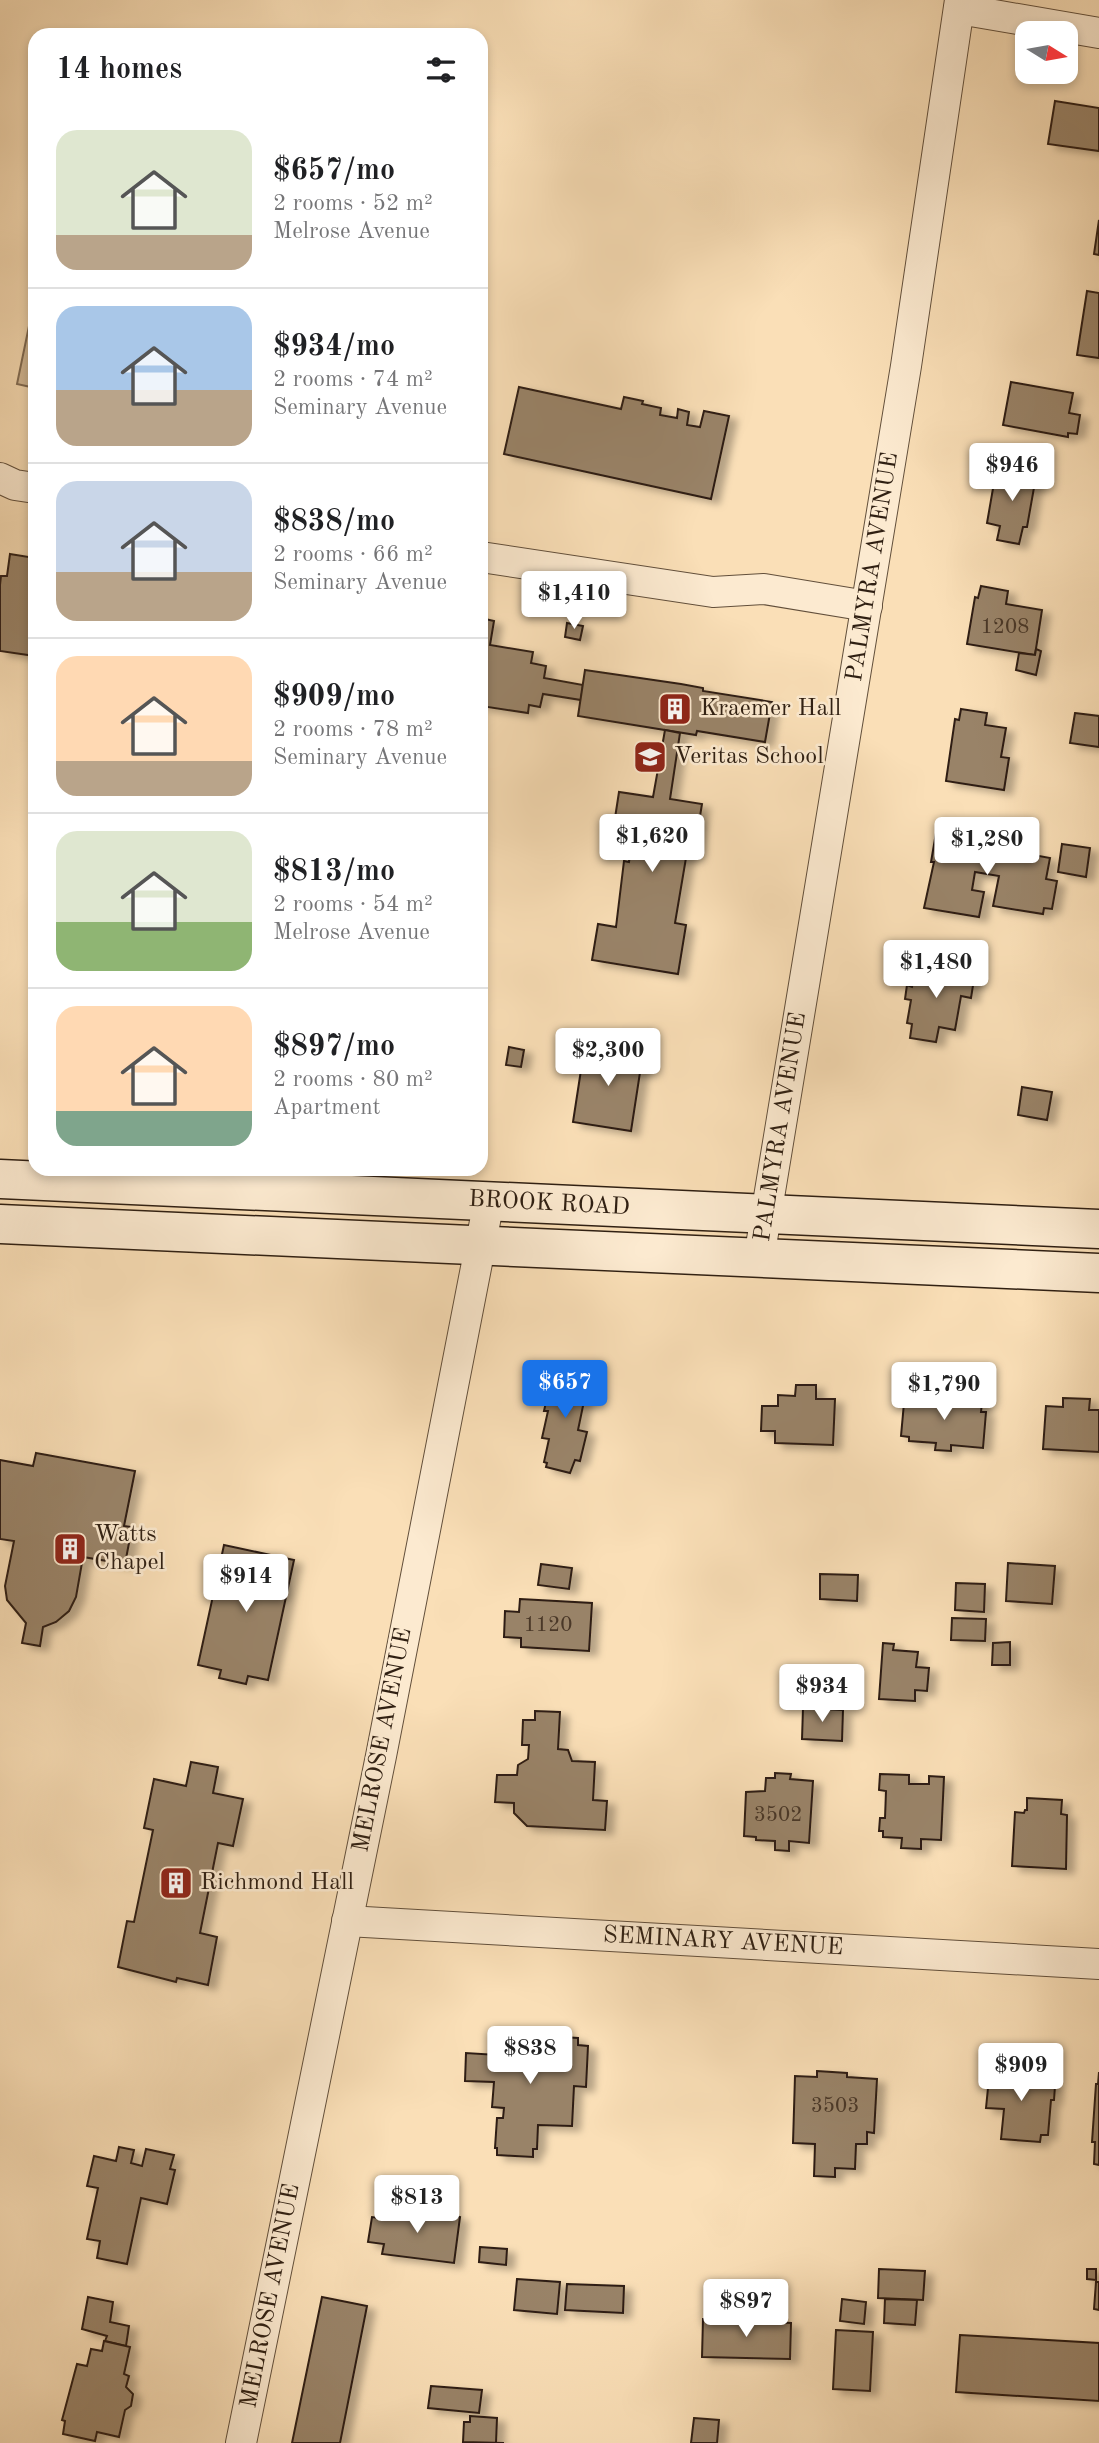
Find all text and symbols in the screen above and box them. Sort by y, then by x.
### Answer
north arrow [1015,21,1078,84]
map controls [1015,21,1078,84]
icon: filters [422,51,460,89]
text: 14 homes [56,55,182,85]
text: $657/mo [273,156,395,186]
icon: home [112,158,196,242]
text: 2 rooms · 52 m² [273,192,433,215]
text: Melrose Avenue [273,220,430,243]
text: $934/mo [273,332,395,362]
icon: home [112,334,196,418]
text: 2 rooms · 74 m² [273,368,433,391]
text: Seminary Avenue [273,396,447,419]
pin: $946 [971,444,1053,503]
street label: PALMYRA AVENUE [843,451,903,683]
text: $946 [985,454,1039,477]
text: $838/mo [273,507,395,537]
icon: home [112,509,196,593]
text: 2 rooms · 66 m² [273,543,433,566]
text: Seminary Avenue [273,571,447,594]
pin: $1,410 [517,572,631,631]
text: $1,410 [537,582,611,605]
house number: 1208 [981,617,1029,638]
text: $909/mo [273,682,395,712]
icon: home [112,684,196,768]
building icon: Kraemer Hall [656,690,694,728]
place label: Kraemer Hall [700,697,841,721]
text: 2 rooms · 78 m² [273,718,433,741]
school or university icon: Veritas School [631,738,669,776]
place label: Veritas School [674,745,824,769]
text: Seminary Avenue [273,746,447,769]
pin: $1,620 [595,814,709,874]
pin: $1,280 [930,818,1044,877]
text: $1,620 [615,825,689,848]
text: $1,280 [950,828,1024,851]
text: $813/mo [273,857,395,887]
icon: home [112,859,196,943]
text: 2 rooms · 54 m² [273,893,433,916]
text: Melrose Avenue [273,921,430,944]
pin: $1,480 [879,940,993,1000]
text: $1,480 [899,951,973,974]
street label: PALMYRA AVENUE [751,1011,811,1243]
pin: $2,300 [551,1028,665,1088]
text: $897/mo [273,1032,395,1062]
icon: home [112,1034,196,1118]
text: $2,300 [571,1039,645,1062]
text: 2 rooms · 80 m² [273,1068,433,1091]
text: Apartment [273,1096,381,1119]
street label: BROOK ROAD [468,1188,630,1220]
pin: $657 [524,1360,606,1420]
pin: $1,790 [887,1362,1001,1422]
text: $657 [538,1371,592,1394]
text: $1,790 [907,1373,981,1396]
place label: Watts Chapel [94,1523,165,1575]
building icon: Watts Chapel [51,1530,89,1568]
pin: $914 [205,1554,287,1614]
text: $914 [219,1565,273,1588]
house number: 1120 [524,1615,572,1636]
street label: MELROSE AVENUE [349,1626,417,1854]
pin: $934 [781,1664,863,1724]
text: $934 [795,1675,849,1698]
house number: 3502 [754,1805,802,1826]
building icon: Richmond Hall [157,1864,195,1902]
place label: Richmond Hall [200,1871,354,1895]
street label: SEMINARY AVENUE [602,1924,844,1960]
pin: $838 [489,2026,571,2086]
text: $838 [503,2037,557,2060]
pin: $909 [980,2044,1062,2103]
text: $909 [994,2054,1048,2077]
house number: 3503 [811,2096,859,2117]
pin: $813 [376,2176,458,2235]
street label: MELROSE AVENUE [237,2182,305,2410]
text: $813 [390,2186,444,2209]
pin: $897 [705,2280,787,2339]
text: $897 [719,2290,773,2313]

